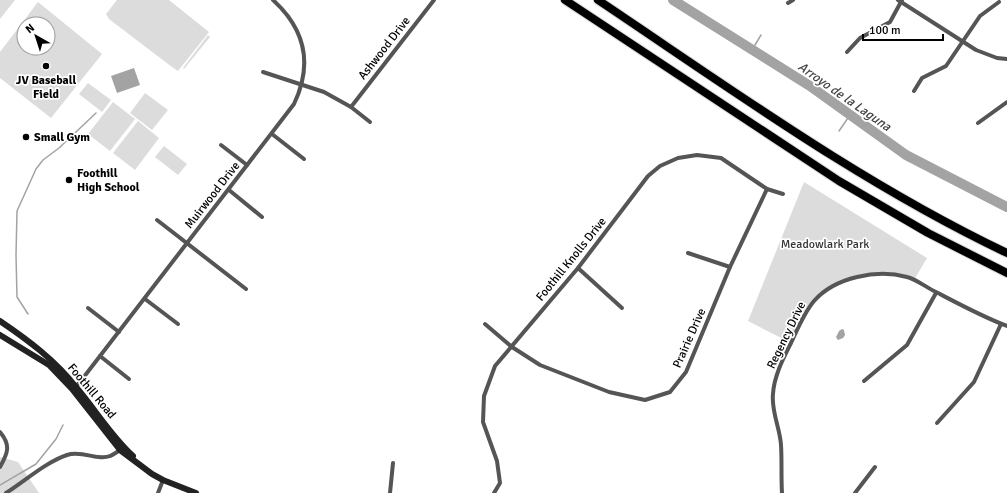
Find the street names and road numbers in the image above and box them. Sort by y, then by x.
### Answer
street label: Ashwood Drive [355,14,414,83]
street label: Muirwood Drive [182,159,243,232]
street label: Foothill Knolls Drive [533,214,610,304]
street label: Regency Drive [764,299,809,371]
street label: Prairie Drive [670,306,709,370]
street label: Foothill Road [64,361,119,422]

